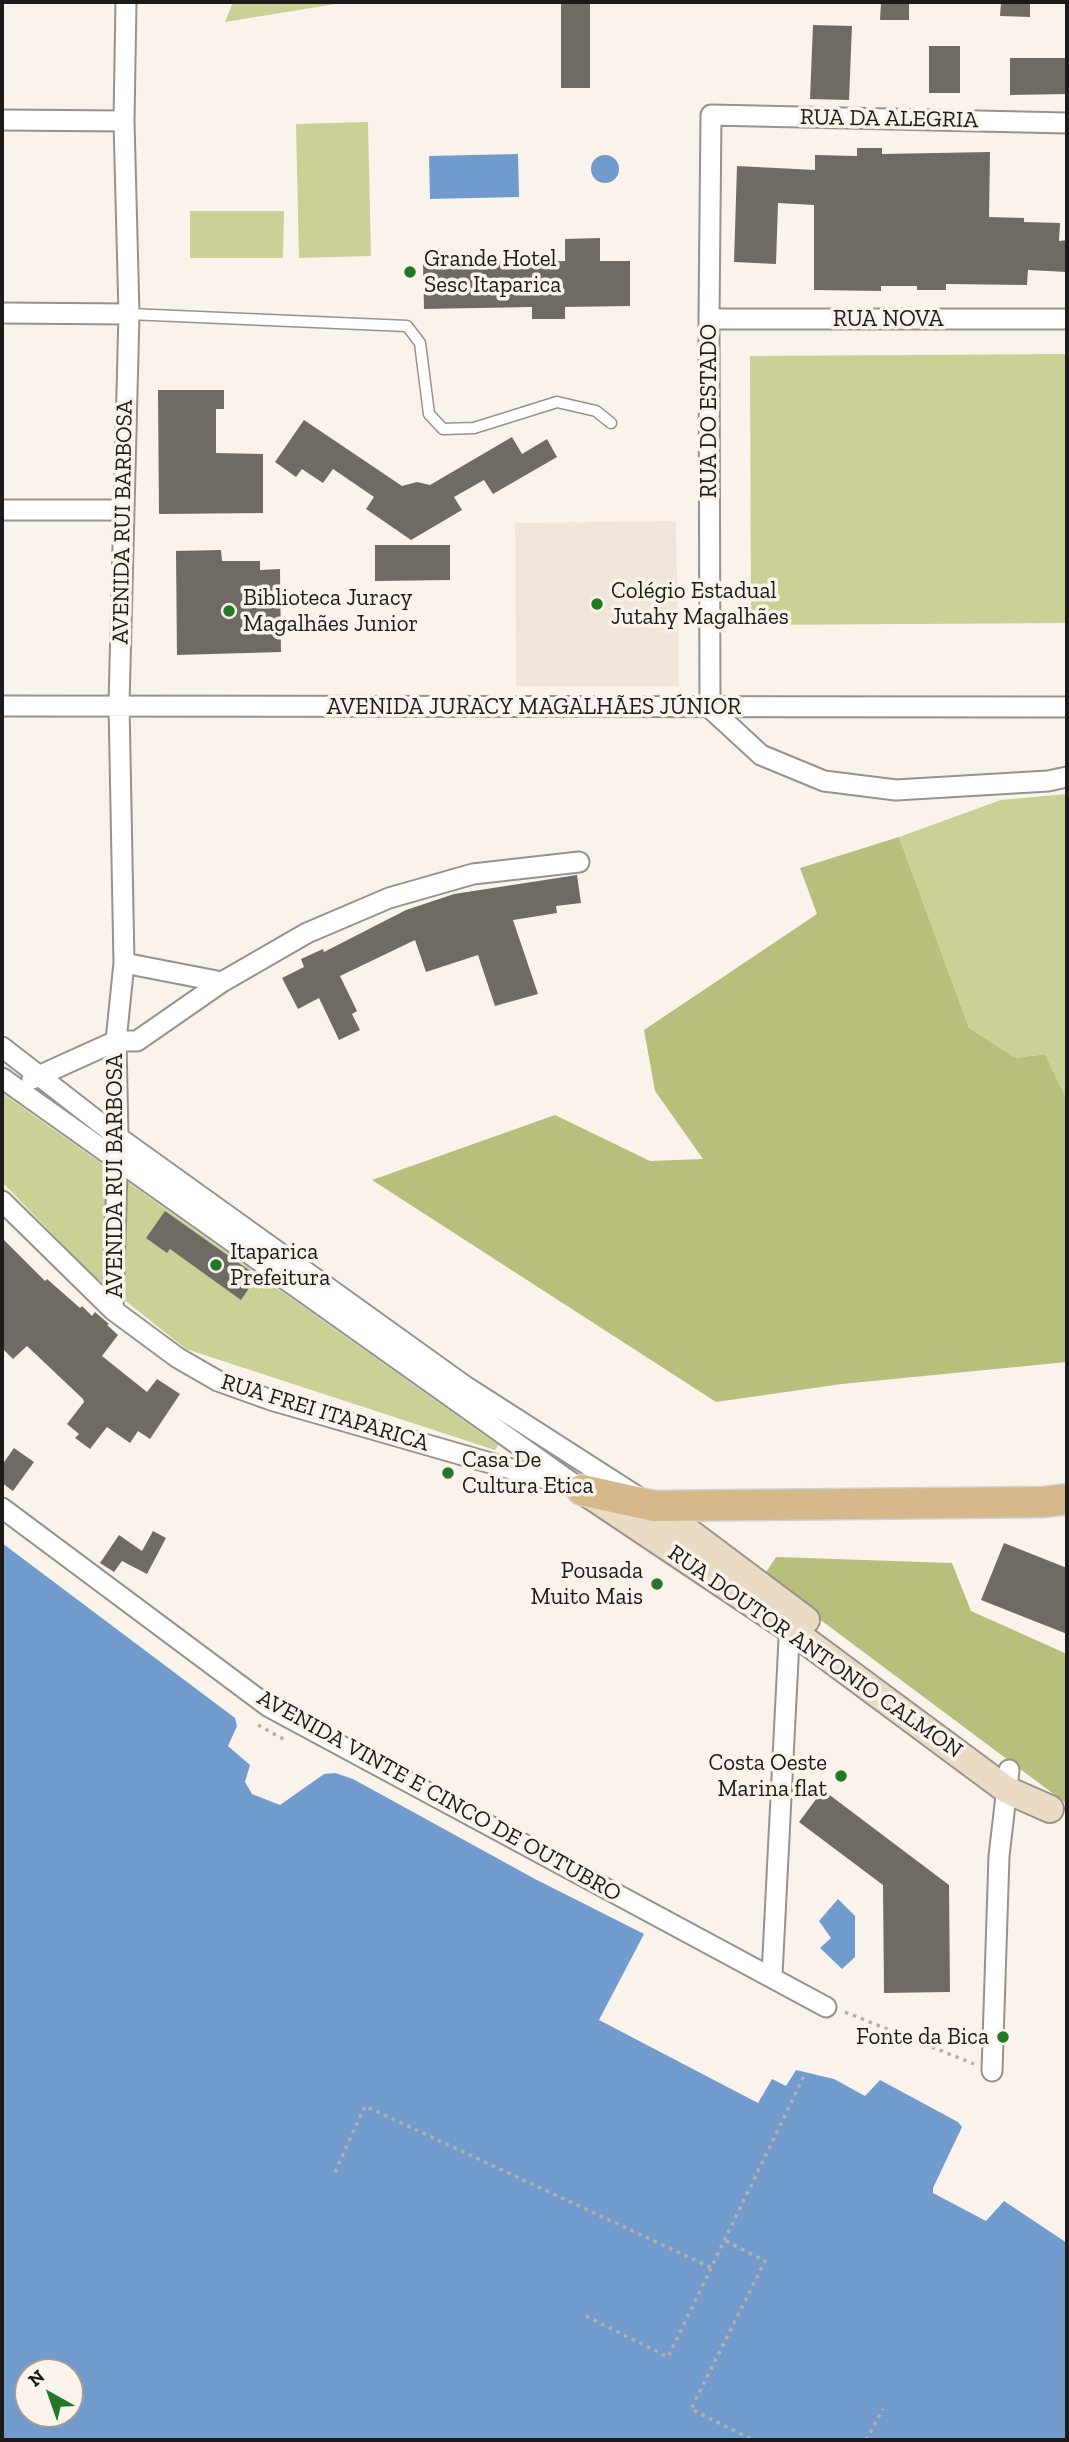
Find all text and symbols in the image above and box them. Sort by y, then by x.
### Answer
street label: RUA DA ALEGRIA [800,104,978,134]
place label: Grande Hotel Sesc Itaparica [424,245,561,299]
marker: Grande Hotel Sesc Itaparica [402,264,418,280]
street label: RUA NOVA [833,305,943,333]
street label: RUA DO ESTADO [695,324,723,498]
street label: AVENIDA RUI BARBOSA [107,399,139,645]
place label: Colégio Estadual Jutahy Magalhães [611,577,789,631]
place label: Biblioteca Juracy Magalhães Junior [243,584,418,638]
marker: Colégio Estadual Jutahy Magalhães [589,596,605,612]
marker: Biblioteca Juracy Magalhães Junior [221,603,237,619]
street label: AVENIDA JURACY MAGALHÃES JÚNIOR [327,693,741,721]
street label: AVENIDA RUI BARBOSA [101,1054,129,1298]
place label: Itaparica Prefeitura [230,1238,330,1292]
marker: Itaparica Prefeitura [208,1257,224,1273]
street label: RUA FREI ITAPARICA [218,1368,432,1458]
place label: Casa De Cultura Etica [462,1446,594,1500]
marker: Casa De Cultura Etica [440,1465,456,1481]
street label: RUA DOUTOR ANTONIO CALMON [662,1539,968,1765]
place label: Pousada Muito Mais [531,1557,643,1611]
marker: Pousada Muito Mais [649,1576,665,1592]
street label: AVENIDA VINTE E CINCO DE OUTUBRO [252,1684,626,1908]
place label: Costa Oeste Marina flat [708,1749,827,1803]
marker: Costa Oeste Marina flat [833,1768,849,1784]
place label: Fonte da Bica [856,2023,989,2051]
marker: Fonte da Bica [995,2029,1011,2045]
north arrow [14,2358,84,2428]
text: N [24,2365,49,2392]

